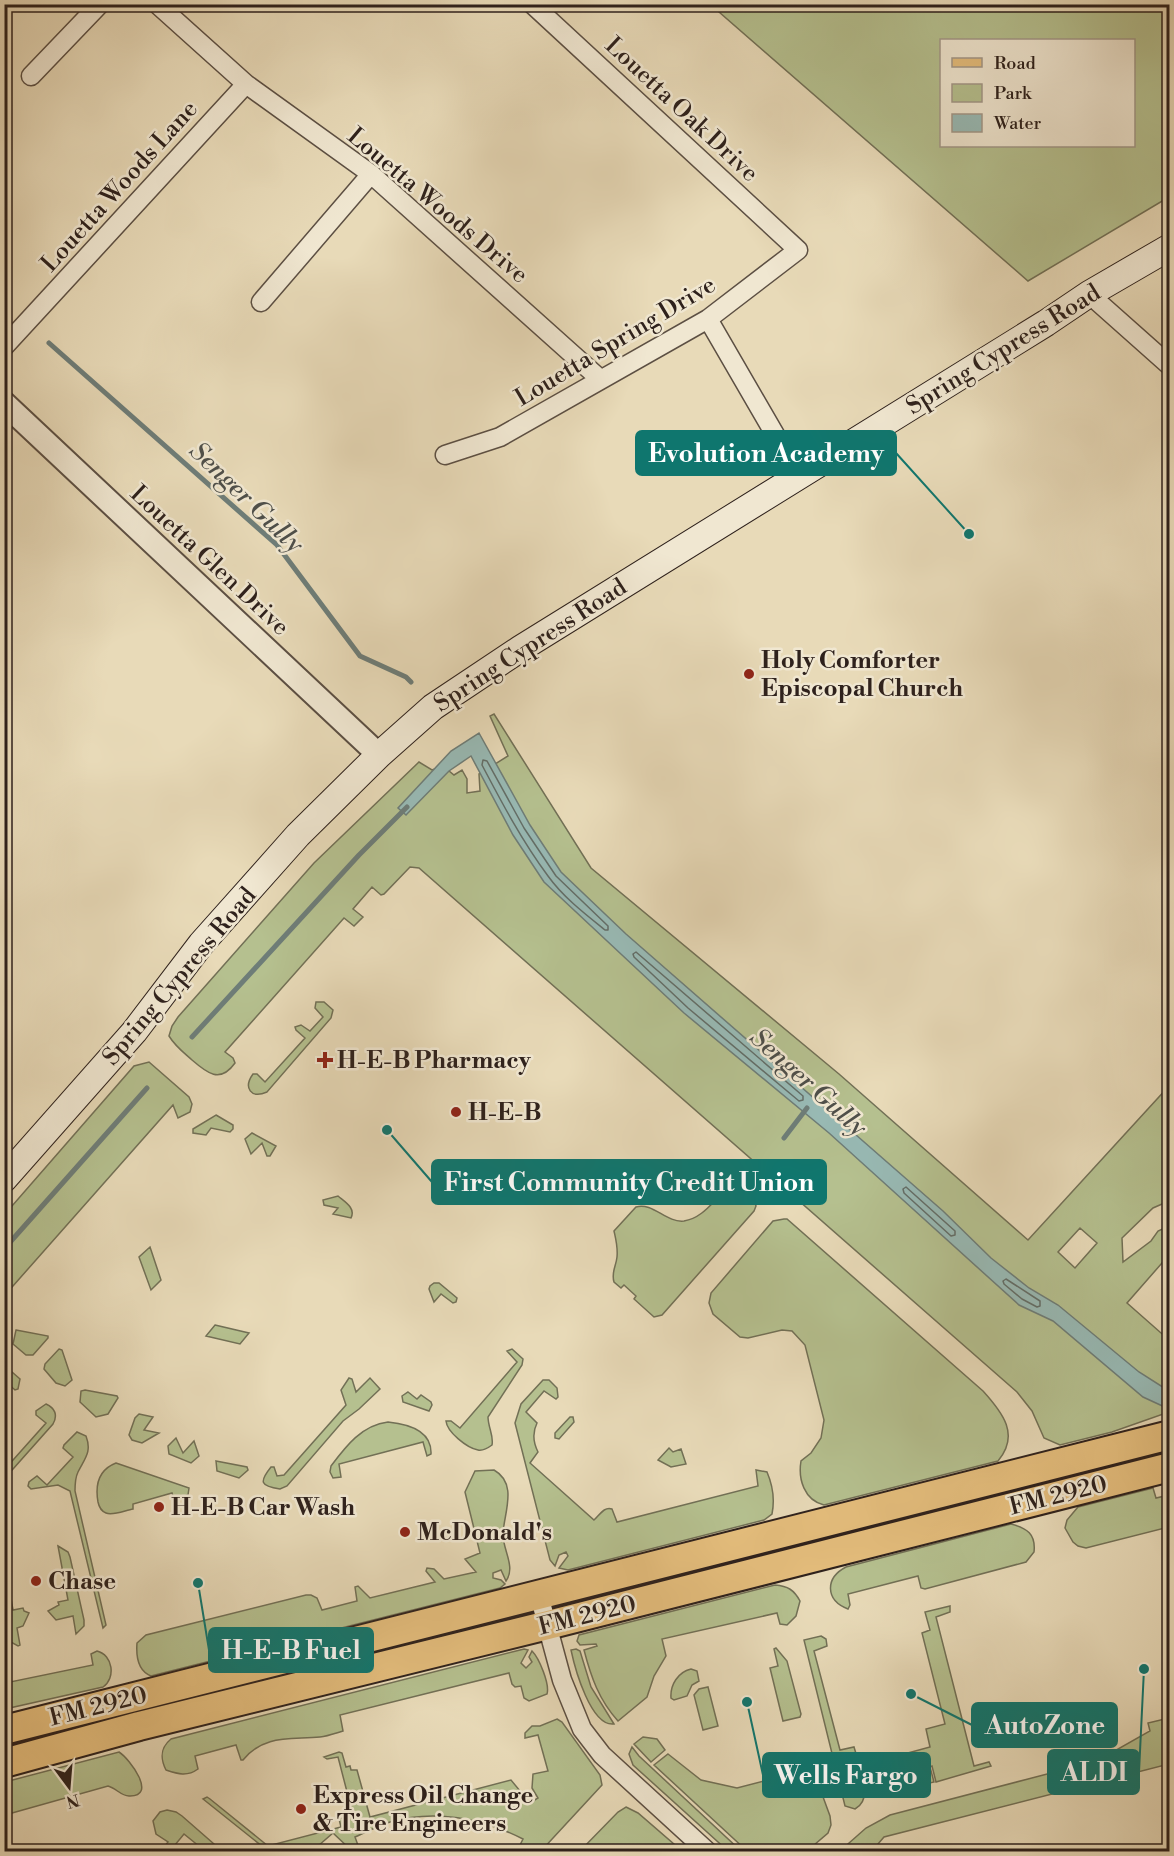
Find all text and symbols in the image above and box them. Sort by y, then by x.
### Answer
street label: Louetta Oak Drive [598,31,764,189]
legend [940,39,1135,147]
text: Road [994,52,1037,75]
text: Park [994,82,1033,105]
street label: Louetta Woods Lane [35,95,205,279]
text: Water [993,112,1042,135]
street label: Louetta Woods Drive [341,121,534,290]
street label: Louetta Spring Drive [510,270,721,414]
street label: Spring Cypress Road [901,278,1107,422]
callout: Evolution Academy [636,431,896,475]
water label: Senger Gully [182,435,310,560]
text: Evolution Academy [648,438,885,470]
street label: Louetta Glen Drive [123,479,295,642]
street label: Spring Cypress Road [429,572,633,719]
place label: Holy Comforter Episcopal Church [761,646,963,704]
marker: Holy Comforter Episcopal Church [742,667,756,681]
street label: Spring Cypress Road [96,881,263,1072]
water label: Senger Gully [743,1022,874,1144]
place label: H-E-B Pharmacy [337,1046,532,1076]
marker: H-E-B Pharmacy [318,1053,332,1067]
place label: H-E-B [468,1098,542,1128]
marker: H-E-B [449,1105,463,1119]
callout: First Community Credit Union [432,1160,826,1204]
text: First Community Credit Union [444,1167,814,1199]
street label: FM 2920 [1006,1469,1110,1523]
place label: H-E-B Car Wash [171,1493,355,1523]
marker: H-E-B Car Wash [152,1500,166,1514]
place label: McDonald's [417,1518,552,1548]
marker: McDonald's [398,1525,412,1539]
place label: Chase [48,1567,116,1597]
marker: Chase [29,1574,43,1588]
street label: FM 2920 [535,1589,639,1643]
callout: H-E-B Fuel [209,1628,373,1672]
text: H-E-B Fuel [221,1635,361,1667]
street label: FM 2920 [46,1680,150,1734]
callout: AutoZone [972,1703,1117,1747]
text: AutoZone [984,1710,1105,1742]
callout: ALDI [1048,1750,1139,1794]
callout: Wells Fargo [763,1753,930,1797]
north arrow [39,1757,99,1817]
text: ALDI [1059,1757,1128,1789]
text: Wells Fargo [773,1760,918,1792]
place label: Express Oil Change & Tire Engineers [313,1781,533,1839]
text: N [64,1789,82,1812]
marker: Express Oil Change & Tire Engineers [294,1802,308,1816]

